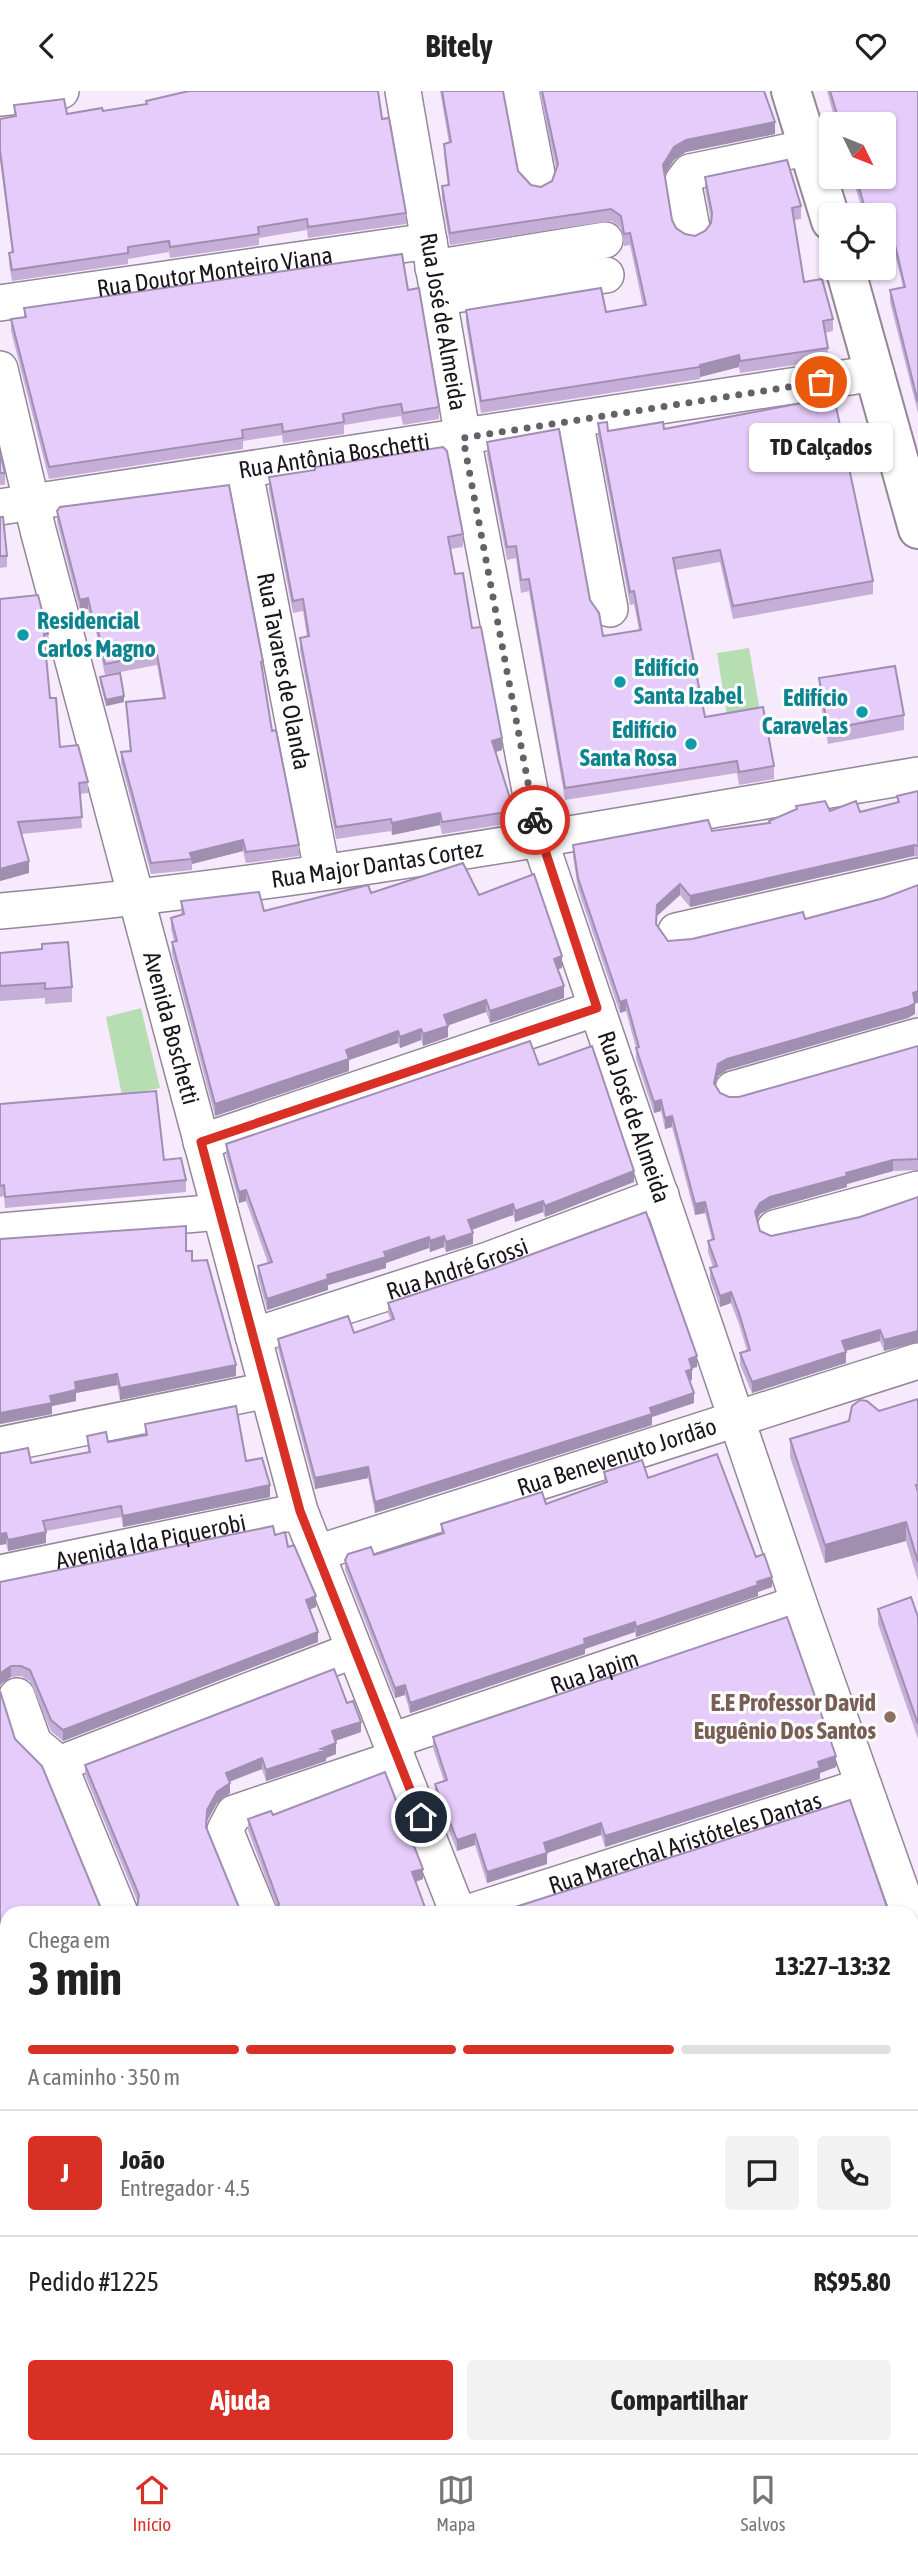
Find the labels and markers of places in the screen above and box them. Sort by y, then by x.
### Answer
pin [791,352,851,412]
callout: TD Calçados [749,424,893,473]
place label: Residencial Carlos Magno [37,607,156,662]
marker: Residencial Carlos Magno [15,627,31,643]
place label: Edifício Santa Izabel [634,654,743,709]
marker: Edifício Santa Izabel [612,674,628,690]
place label: Edifício Caravelas [762,684,849,739]
marker: Edifício Caravelas [854,704,870,720]
place label: Edifício Santa Rosa [580,716,677,771]
marker: Edifício Santa Rosa [683,736,699,752]
place label: E.E Professor David Euguênio Dos Santos [694,1689,877,1744]
marker: E.E Professor David Euguênio Dos Santos [882,1709,898,1725]
pin [391,1787,451,1847]

